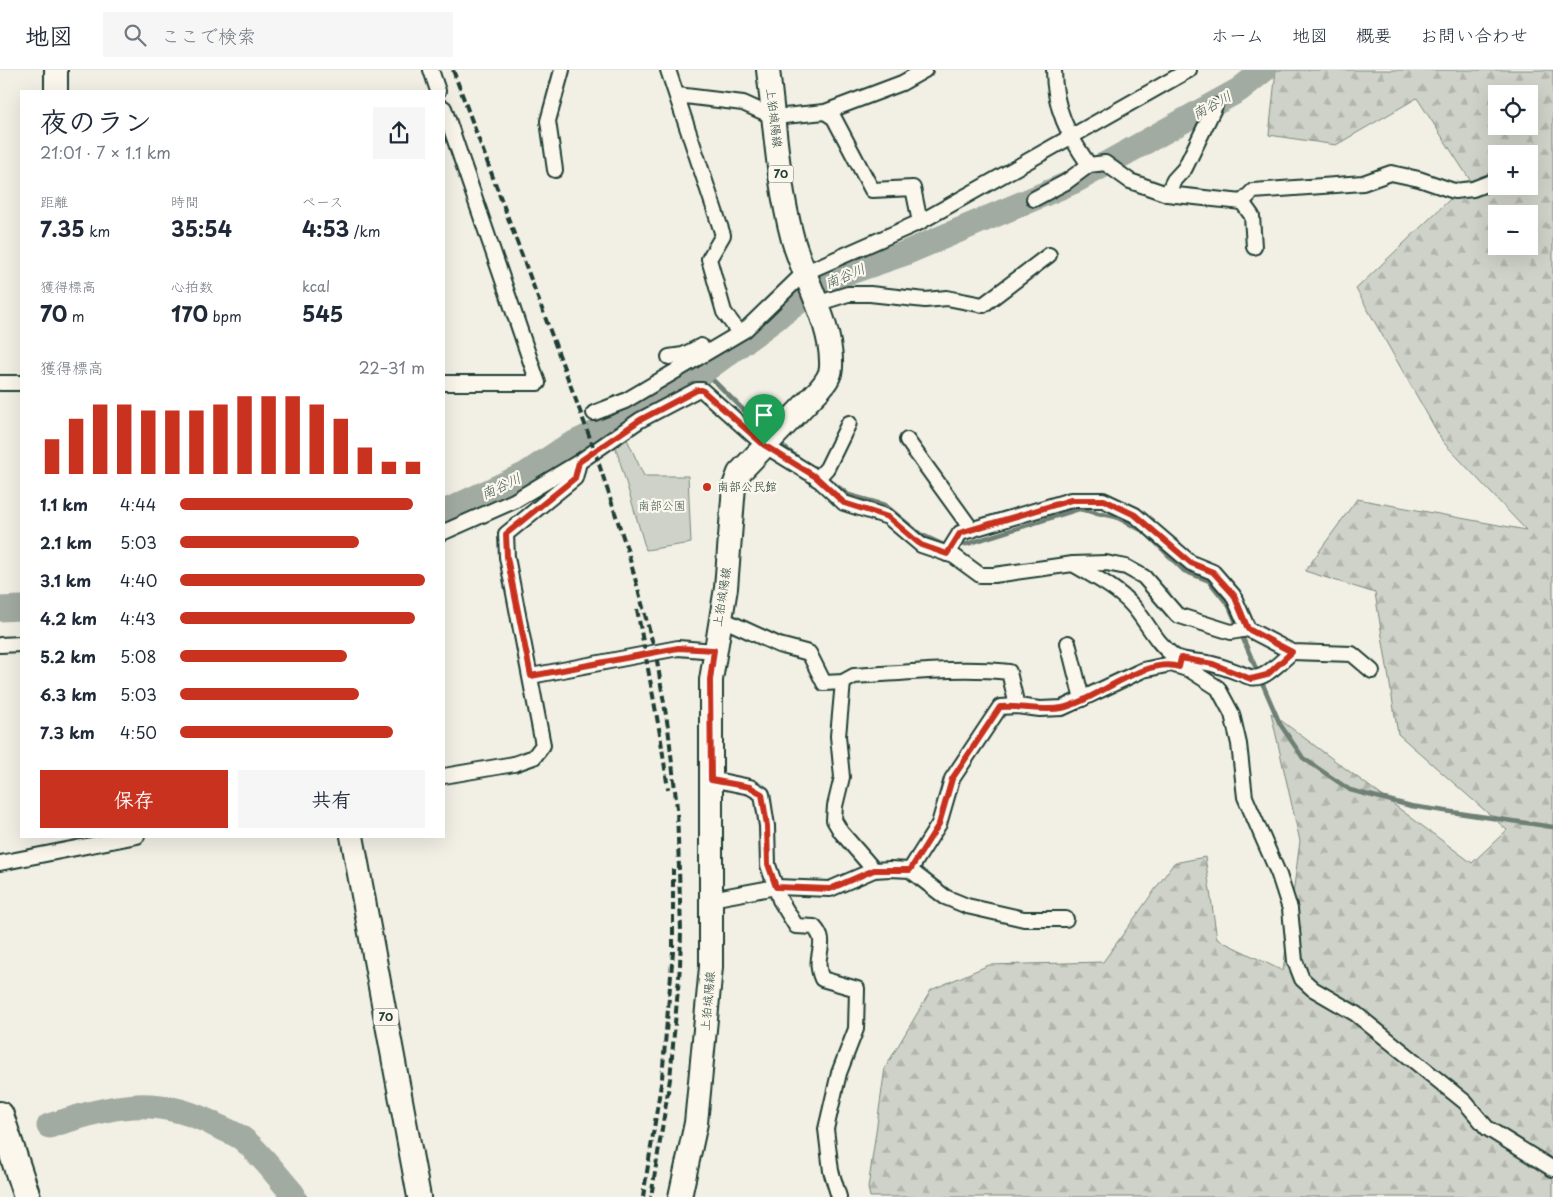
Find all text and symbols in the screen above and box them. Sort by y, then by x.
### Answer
search box [103,12,453,57]
text: 地図 [25,17,73,53]
icon: search [121,21,149,49]
text: ここで検索 [161,21,256,49]
text: ホーム [1211,21,1264,48]
text: 地図 [1292,21,1328,48]
text: 概要 [1356,21,1392,48]
text: お問い合わせ [1420,21,1528,48]
water label: 南谷川 [1188,85,1235,124]
map controls [1488,85,1538,255]
button: locate [1488,85,1538,135]
street label: 上狛城陽線 [762,87,788,149]
text: 夜のラン [40,99,152,142]
button: share [373,107,425,159]
text: 21:01 · 7 × 1.1 km [40,140,171,164]
button: + [1488,145,1538,195]
road number: 70 [768,166,794,182]
text: 距離 [40,191,68,212]
text: 時間 [171,191,199,212]
text: ペース [302,191,343,212]
button: − [1488,205,1538,255]
text: 7.35 [40,212,85,244]
text: 35:54 [171,212,232,244]
text: 4:53 [302,212,349,244]
text: km [85,221,110,242]
text: /km [349,221,381,242]
water label: 南谷川 [821,258,868,293]
text: 獲得標高 [40,276,96,297]
text: 心拍数 [171,276,213,297]
text: kcal [302,276,330,297]
text: 70 [40,297,67,329]
text: 170 [171,297,208,329]
text: 545 [302,297,343,329]
text: m [67,306,85,327]
text: bpm [208,306,242,327]
text: 獲得標高 [40,355,104,379]
text: 22–31 m [358,355,425,379]
pin [743,394,785,445]
icon: arrive [750,401,778,429]
water label: 南谷川 [477,467,524,504]
place label: 南部公民館 [717,477,777,495]
marker: 南部公民館 [701,481,713,493]
text: 1.1 km [40,492,88,516]
text: 4:44 [120,492,156,516]
park label: 南部公園 [638,496,686,514]
text: 2.1 km [40,530,92,554]
text: 5:03 [120,530,157,554]
street label: 上狛城陽線 [707,566,735,628]
text: 3.1 km [40,568,91,592]
text: 4:40 [120,568,157,592]
text: 4.2 km [40,606,97,630]
text: 4:43 [120,606,156,630]
text: 5.2 km [40,644,96,668]
text: 5:08 [120,644,157,668]
text: 6.3 km [40,682,97,706]
text: 5:03 [120,682,157,706]
text: 7.3 km [40,720,95,744]
text: 4:50 [120,720,157,744]
button: 保存 [40,770,228,828]
button: 共有 [238,770,425,828]
street label: 上狛城陽線 [695,970,719,1032]
road number: 70 [374,1009,398,1026]

